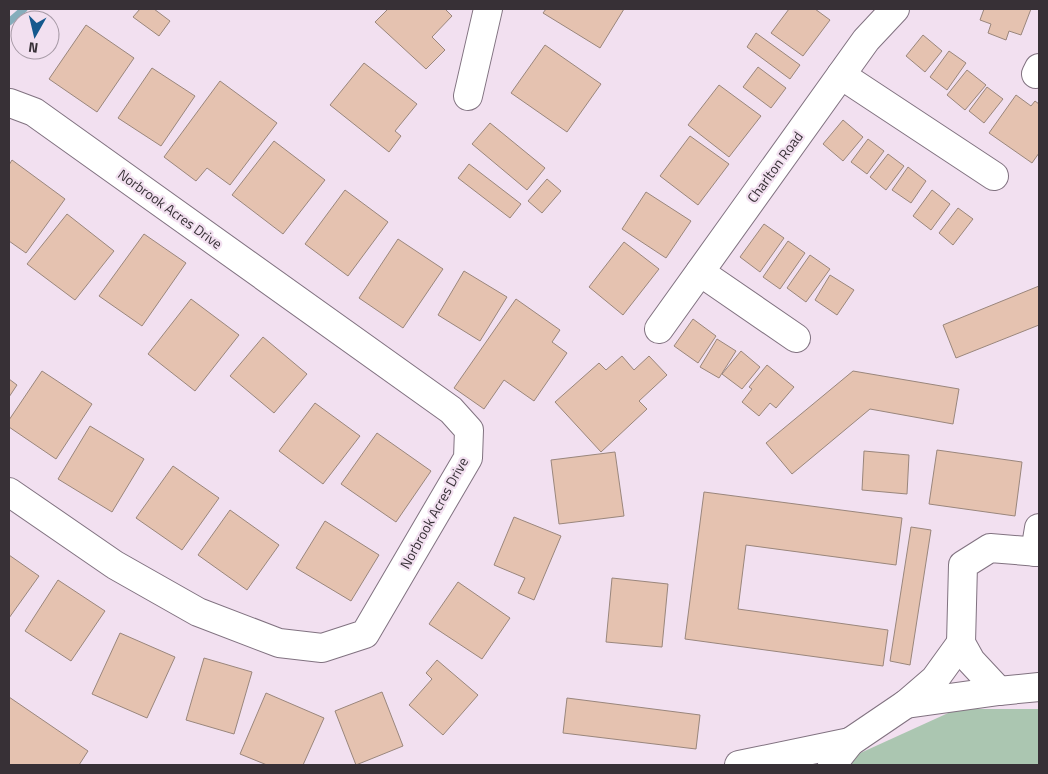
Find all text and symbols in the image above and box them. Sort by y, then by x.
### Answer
north arrow [10,10,60,60]
text: N [27,37,39,59]
street label: Charlton Road [742,127,808,207]
street label: Norbrook Acres Drive [114,163,227,254]
street label: Norbrook Acres Drive [394,453,473,572]

